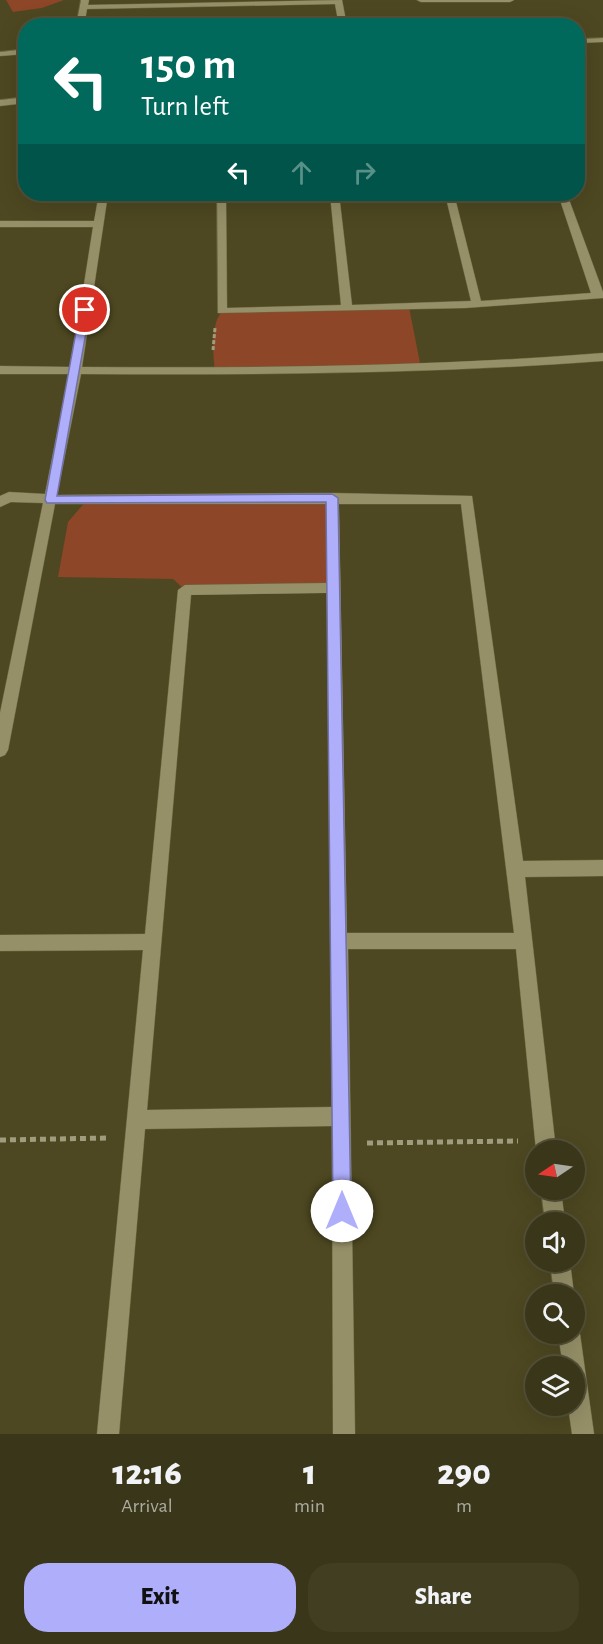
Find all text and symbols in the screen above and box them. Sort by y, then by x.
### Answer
icon: left [42,42,120,120]
text: 150 m [141,44,236,86]
text: Turn left [141,93,229,120]
icon: left [222,156,255,189]
icon: ahead [285,156,318,189]
icon: right [348,156,381,189]
pin [59,284,110,335]
icon: arrive [68,293,101,326]
north arrow [525,1140,585,1200]
map controls [525,1140,585,1416]
position arrow [310,1179,374,1243]
button: sound [525,1212,585,1272]
button: search [525,1284,585,1344]
button: layers [525,1356,585,1416]
text: 12:16 [112,1455,182,1491]
text: 1 [303,1455,316,1491]
text: 290 [437,1455,491,1491]
text: Arrival [121,1496,173,1516]
text: min [294,1496,325,1516]
text: m [456,1496,472,1516]
button: Exit [24,1563,296,1632]
button: Share [308,1563,579,1632]

